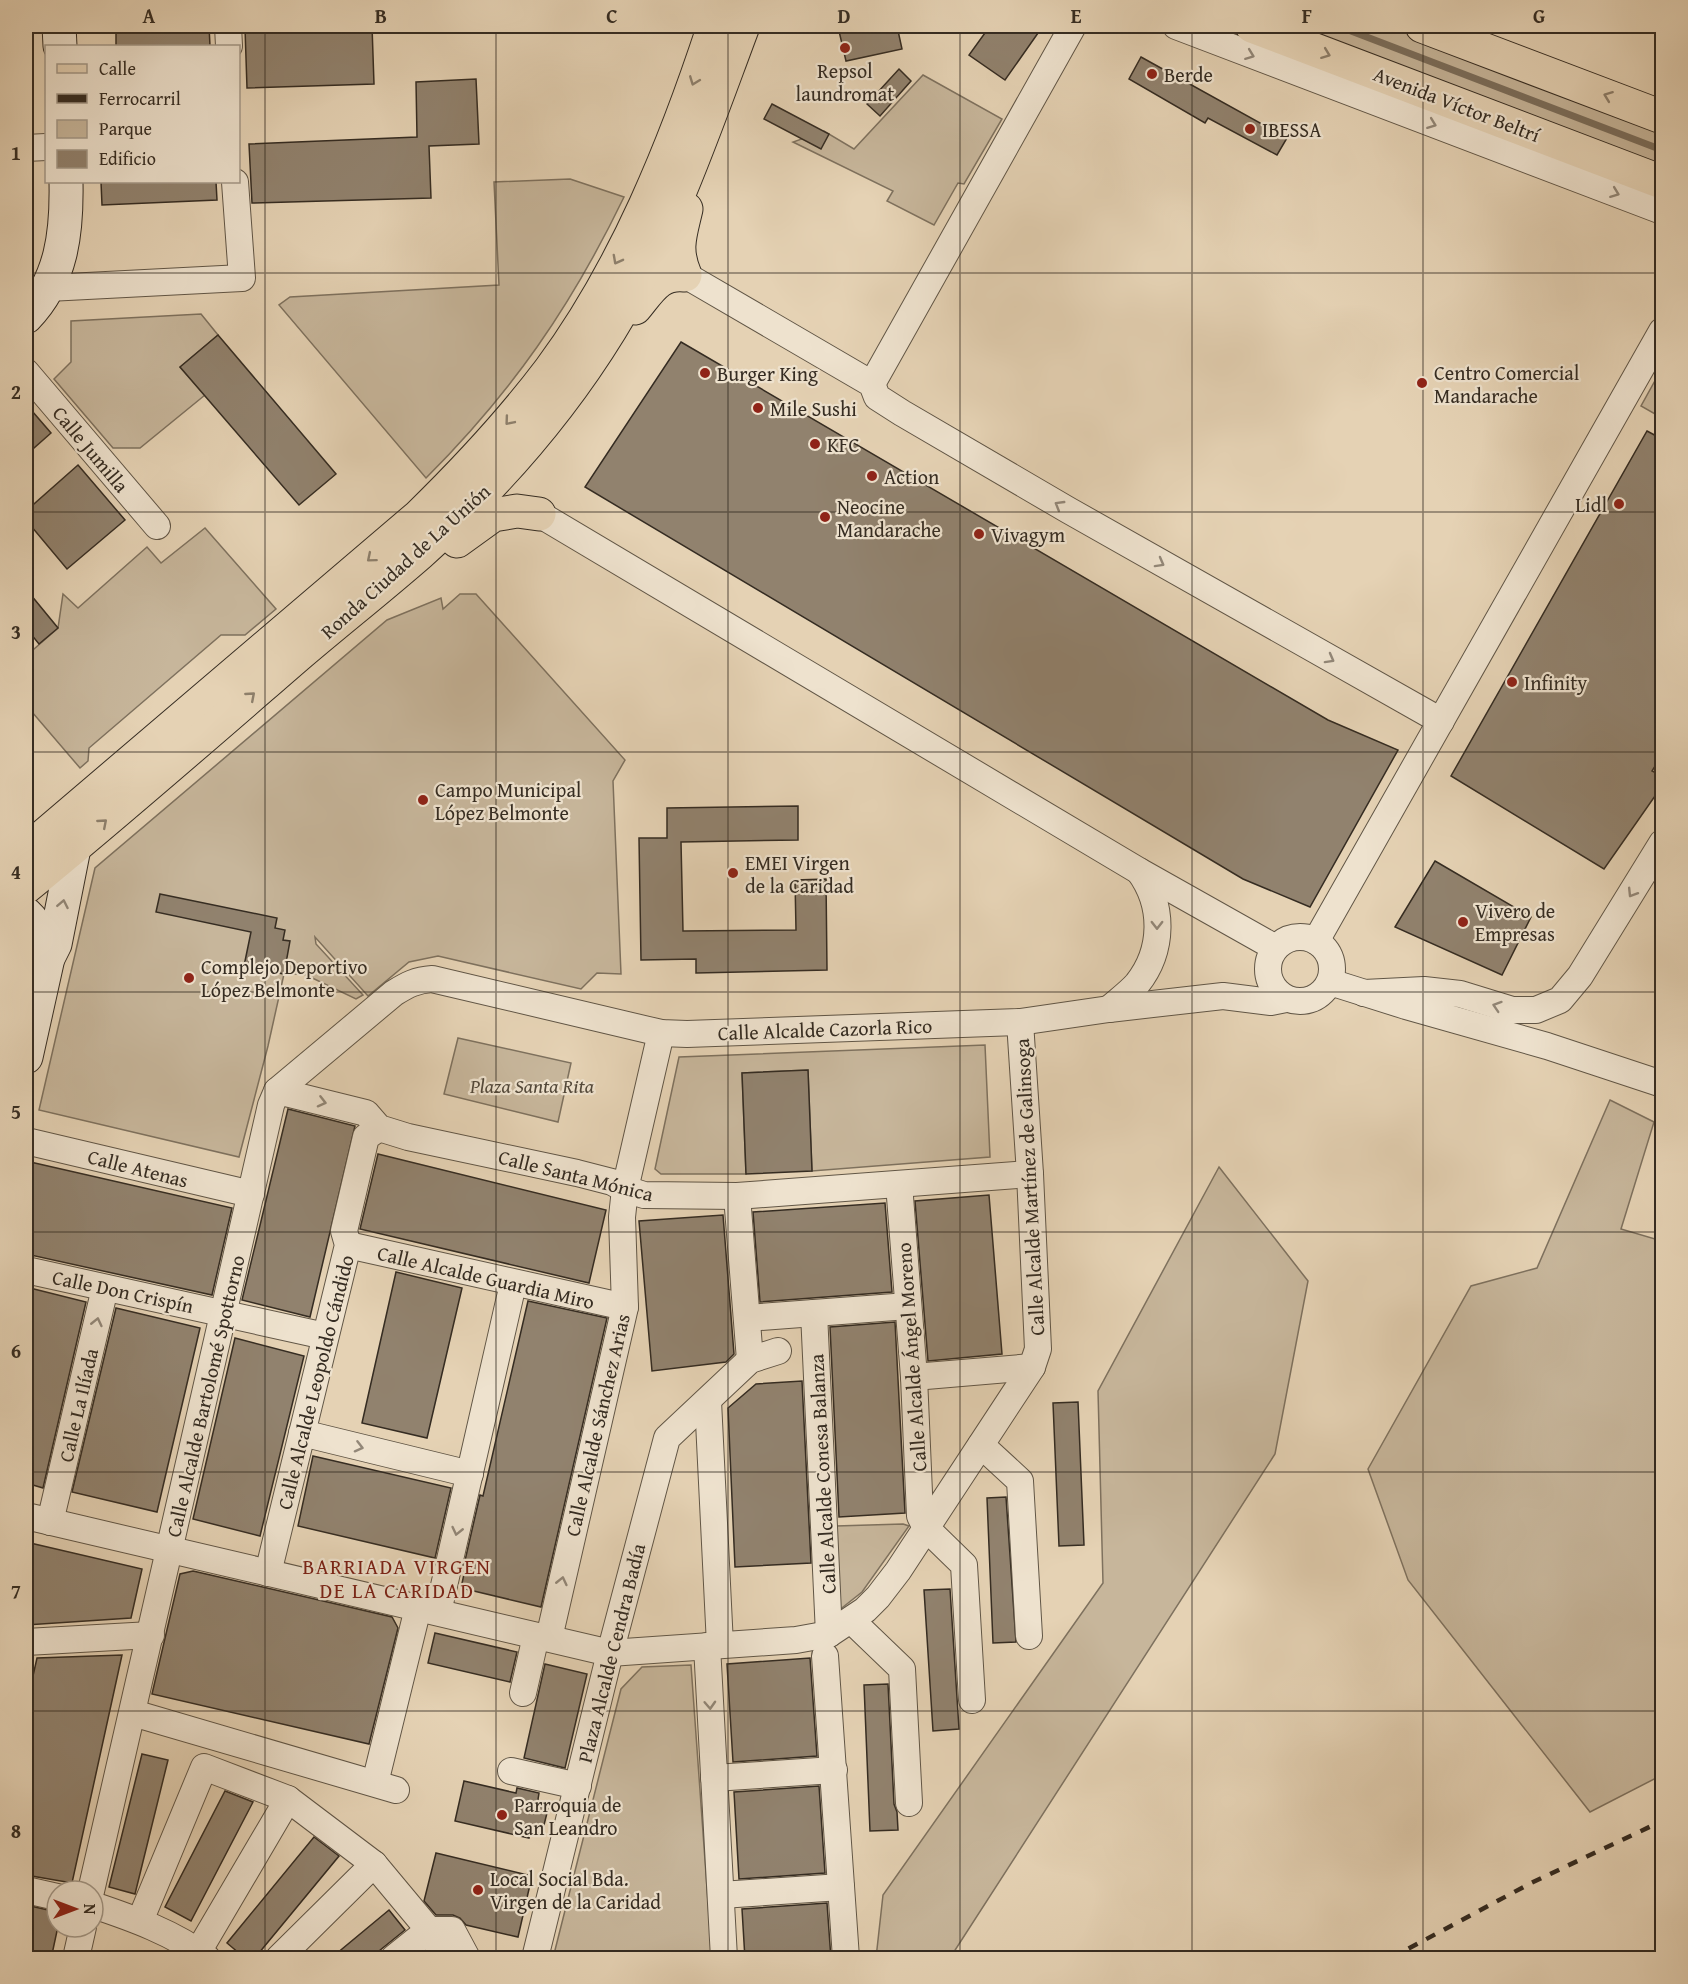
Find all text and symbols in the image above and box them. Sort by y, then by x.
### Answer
text: A [143,1,156,30]
text: B [375,1,387,30]
text: C [606,1,618,30]
text: D [837,1,851,30]
text: E [1071,1,1082,30]
text: F [1302,1,1312,30]
text: G [1533,1,1545,30]
marker: Repsol laundromat [838,41,852,55]
legend [45,45,240,183]
one-way arrow [1245,47,1255,60]
one-way arrow [1320,47,1331,59]
text: Calle [99,55,136,82]
place label: Repsol laundromat [796,56,894,108]
street label: Avenida Víctor Beltrí [1370,59,1545,149]
place label: Berde [1164,60,1213,89]
marker: Berde [1145,67,1159,81]
one-way arrow [689,75,702,86]
text: Ferrocarril [99,85,181,112]
one-way arrow [1603,91,1614,104]
text: Parque [99,115,152,142]
place label: IBESSA [1262,115,1321,144]
one-way arrow [1427,117,1437,130]
marker: IBESSA [1243,122,1257,136]
text: 1 [11,138,21,167]
text: Edificio [99,145,156,172]
one-way arrow [1609,186,1620,199]
one-way arrow [613,253,624,264]
place label: Centro Comercial Mandarache [1434,358,1580,410]
place label: Burger King [717,359,818,388]
marker: Burger King [698,366,712,380]
marker: Centro Comercial Mandarache [1415,376,1429,390]
text: 2 [11,377,21,406]
place label: Mile Sushi [770,394,857,423]
street label: Calle Jumilla [46,399,136,499]
marker: Mile Sushi [751,401,765,415]
one-way arrow [505,414,516,425]
place label: KFC [827,430,860,459]
marker: KFC [808,437,822,451]
place label: Action [884,462,939,491]
marker: Action [865,469,879,483]
street label: Ronda Ciudad de La Unión [314,477,496,645]
place label: Lidl [1575,490,1607,519]
place label: Neocine Mandarache [837,492,941,544]
marker: Lidl [1612,497,1626,511]
one-way arrow [1055,500,1065,512]
marker: Neocine Mandarache [818,510,832,524]
place label: Vivagym [991,520,1066,549]
marker: Vivagym [972,527,986,541]
one-way arrow [367,551,378,562]
one-way arrow [1154,555,1165,567]
text: 3 [11,617,21,646]
one-way arrow [1324,652,1334,663]
place label: Infinity [1524,668,1587,697]
marker: Infinity [1505,675,1519,689]
one-way arrow [244,692,255,703]
place label: Campo Municipal López Belmonte [435,775,582,827]
marker: Campo Municipal López Belmonte [416,793,430,807]
one-way arrow [96,819,107,830]
place label: EMEI Virgen de la Caridad [745,848,854,900]
text: 4 [11,857,21,886]
marker: EMEI Virgen de la Caridad [726,866,740,880]
one-way arrow [1627,887,1639,897]
place label: Vivero de Empresas [1475,896,1555,948]
one-way arrow [56,899,69,909]
marker: Vivero de Empresas [1456,915,1470,929]
one-way arrow [1151,920,1163,929]
place label: Complejo Deportivo López Belmonte [201,952,367,1004]
marker: Complejo Deportivo López Belmonte [182,971,196,985]
one-way arrow [1492,1000,1503,1013]
street label: Calle Alcalde Cazorla Rico [717,1011,933,1047]
street label: Calle Alcalde Martínez de Galinsoga [1007,1037,1051,1336]
park label: Plaza Santa Rita [469,1071,595,1100]
one-way arrow [316,1094,326,1107]
text: 5 [11,1097,21,1126]
street label: Calle Atenas [85,1142,191,1194]
street label: Calle Santa Mónica [496,1142,657,1208]
street label: Calle Alcalde Guardia Miro [375,1238,597,1316]
street label: Calle Alcalde Ángel Moreno [889,1241,933,1473]
street label: Calle Alcalde Bartolomé Spottorno [158,1252,252,1540]
street label: Calle Alcalde Leopoldo Cándido [269,1252,361,1512]
street label: Calle Don Crispín [50,1262,196,1320]
street label: Calle Alcalde Sánchez Arias [557,1311,637,1539]
one-way arrow [90,1317,103,1327]
text: 6 [11,1336,21,1365]
street label: Calle La Ilíada [51,1345,105,1465]
street label: Calle Alcalde Conesa Balanza [801,1353,843,1595]
one-way arrow [353,1439,363,1452]
one-way arrow [451,1525,464,1535]
street label: Plaza Alcalde Cendra Badía [570,1540,652,1766]
district label: BARRIADA VIRGEN DE LA CARIDAD [302,1551,492,1606]
text: 7 [11,1576,21,1605]
one-way arrow [555,1577,568,1587]
one-way arrow [703,1700,716,1709]
place label: Parroquia de San Leandro [514,1790,621,1842]
marker: Parroquia de San Leandro [495,1808,509,1822]
text: 8 [11,1816,21,1845]
place label: Local Social Bda. Virgen de la Caridad [490,1864,661,1916]
north arrow [45,1879,105,1939]
marker: Local Social Bda. Virgen de la Caridad [471,1883,485,1897]
text: N [78,1904,102,1915]

